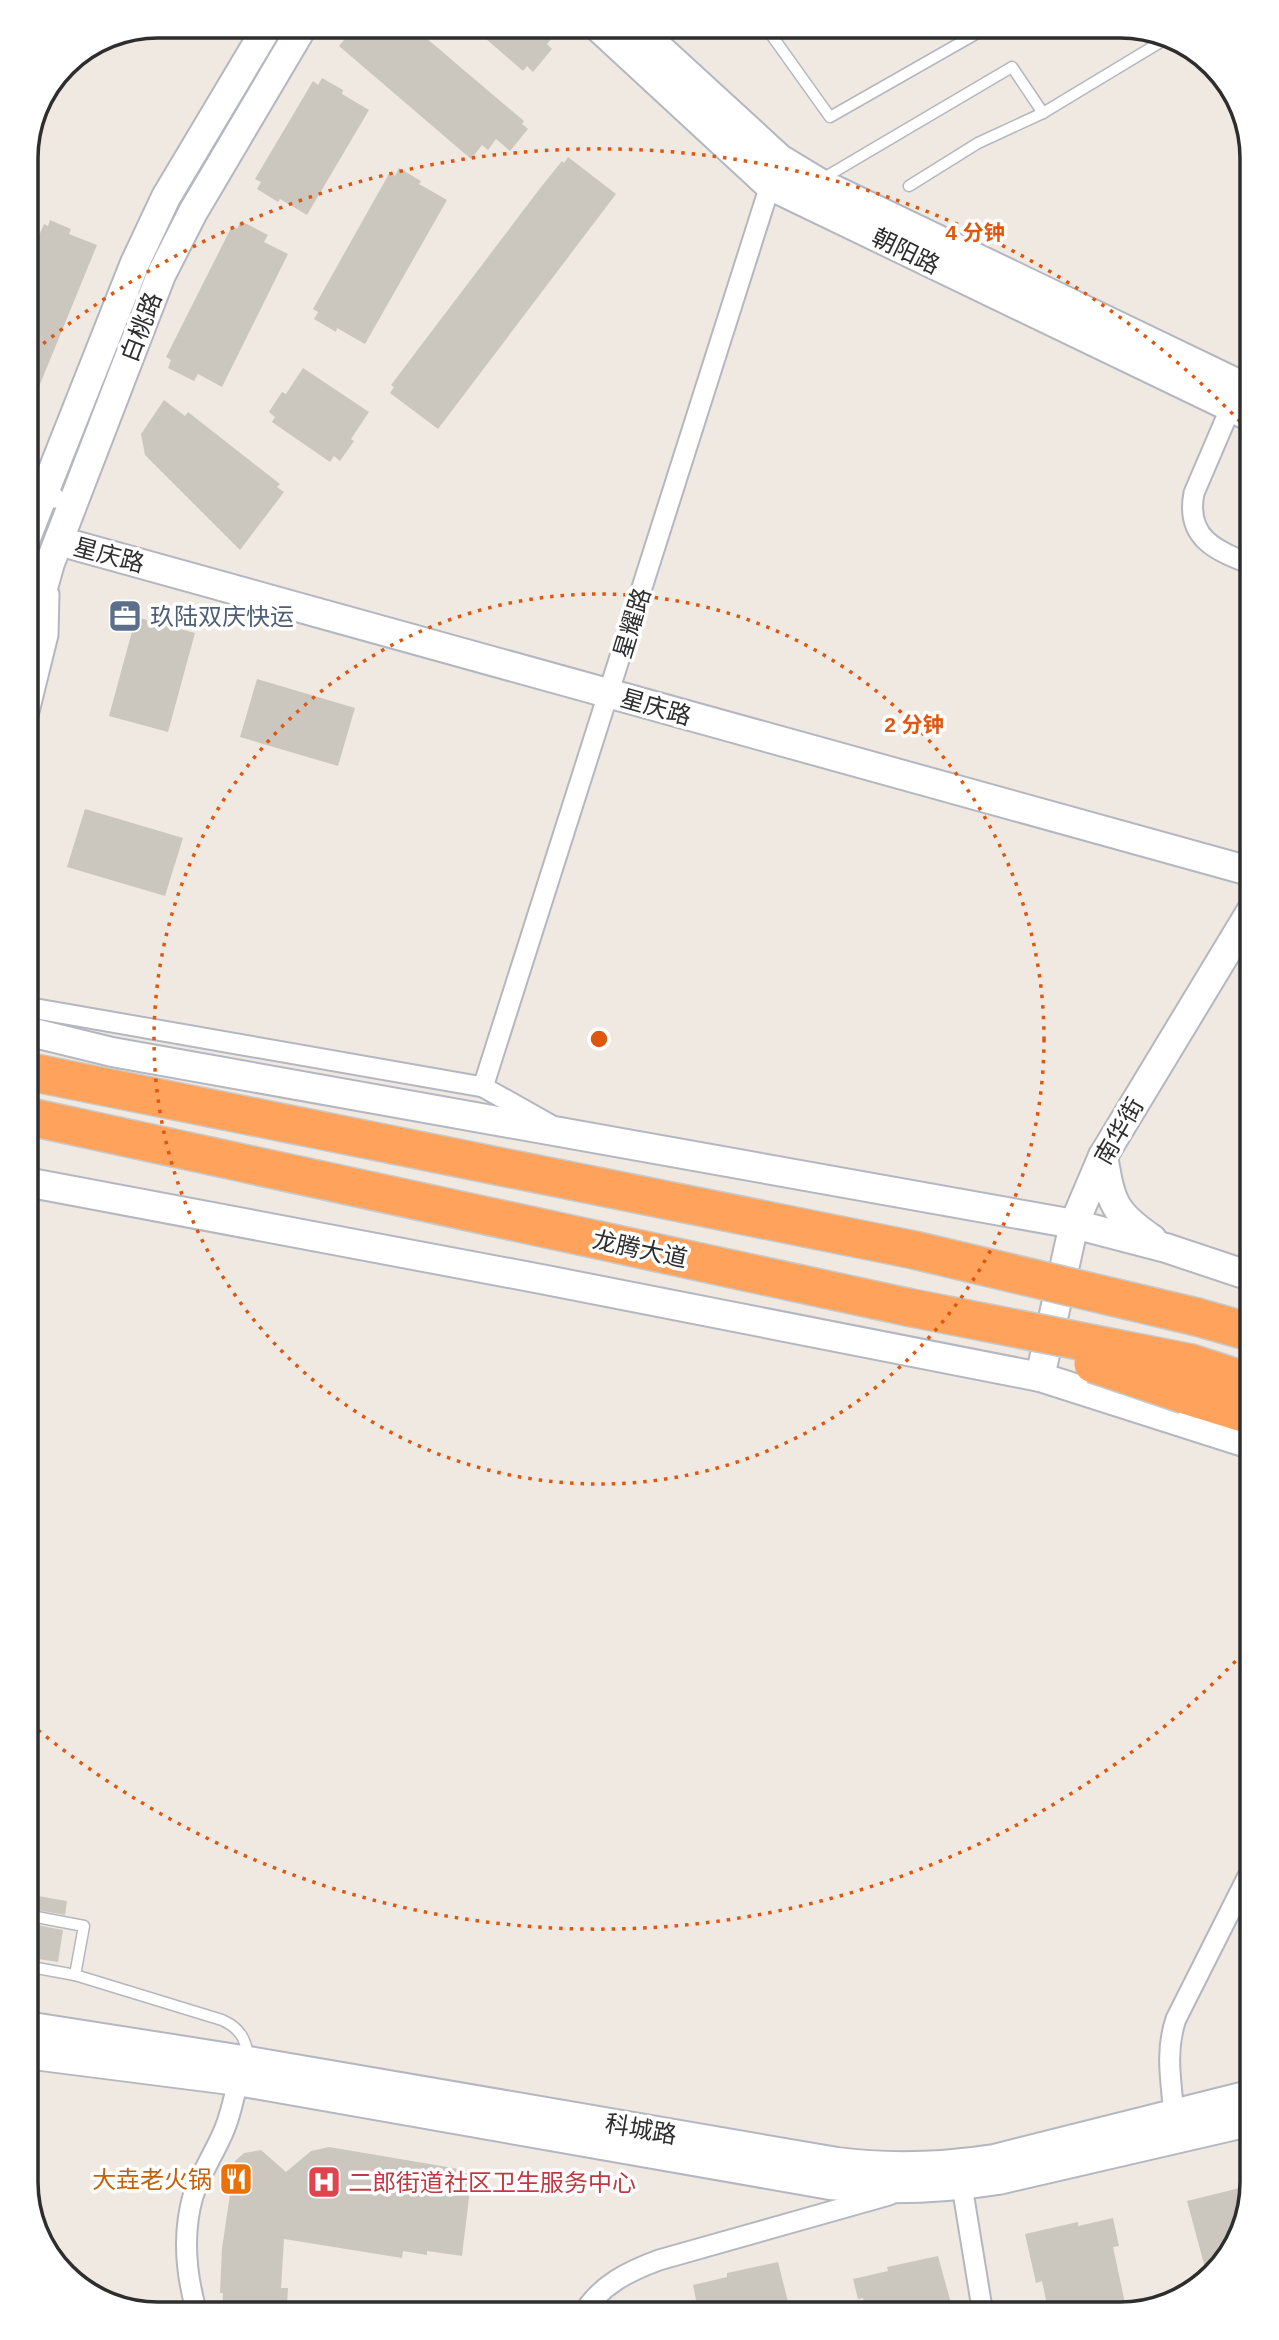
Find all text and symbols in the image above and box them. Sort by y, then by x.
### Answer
text: 4 分钟 [945,221,1005,244]
street label: 朝阳路 [868,223,944,279]
street label: 白桃路 [115,289,167,365]
street label: 星庆路 [71,533,147,577]
street label: 星耀路 [609,585,655,661]
office icon: 玖陆双庆快运 [106,597,144,635]
place label: 玖陆双庆快运 [150,603,294,630]
street label: 星庆路 [618,684,694,730]
text: 2 分钟 [884,713,944,736]
centre of rings [587,1027,611,1051]
street label: 南华街 [1089,1093,1149,1169]
street label: 龙腾大道 [590,1226,690,1272]
street label: 科城路 [603,2109,679,2149]
restaurant icon: 大垚老火锅 [217,2160,255,2198]
hospital icon: 二郎街道社区卫生服务中心 [305,2163,343,2201]
place label: 大垚老火锅 [92,2166,212,2193]
place label: 二郎街道社区卫生服务中心 [348,2169,636,2196]

